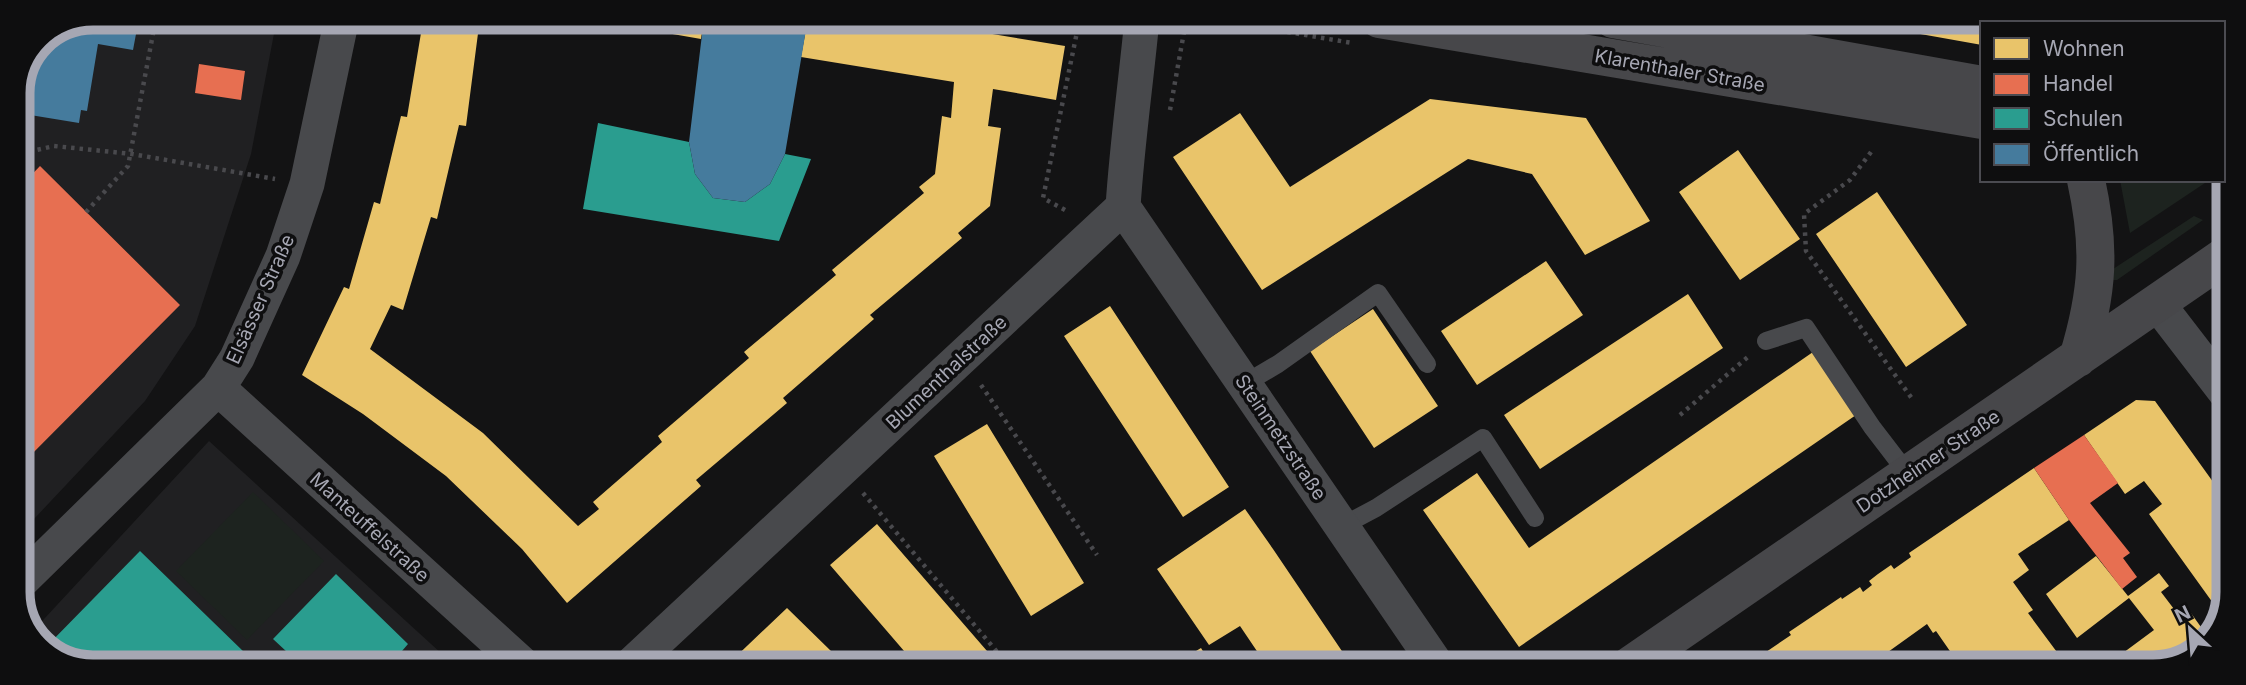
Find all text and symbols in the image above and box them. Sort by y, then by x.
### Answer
legend [1980,21,2225,182]
text: Wohnen [2043,36,2125,61]
street label: Klarenthaler Straße [1593,44,1767,97]
text: Handel [2043,71,2113,96]
text: Schulen [2043,106,2123,131]
text: Öffentlich [2043,141,2139,166]
street label: Elsässer Straße [222,231,299,368]
street label: Blumenthalstraße [881,310,1012,434]
street label: Steinmetzstraße [1230,370,1331,504]
street label: Dotzheimer Straße [1852,405,2004,518]
street label: Manteuffelstraße [305,468,434,587]
north arrow [2155,594,2225,664]
text: N [2171,601,2194,628]

